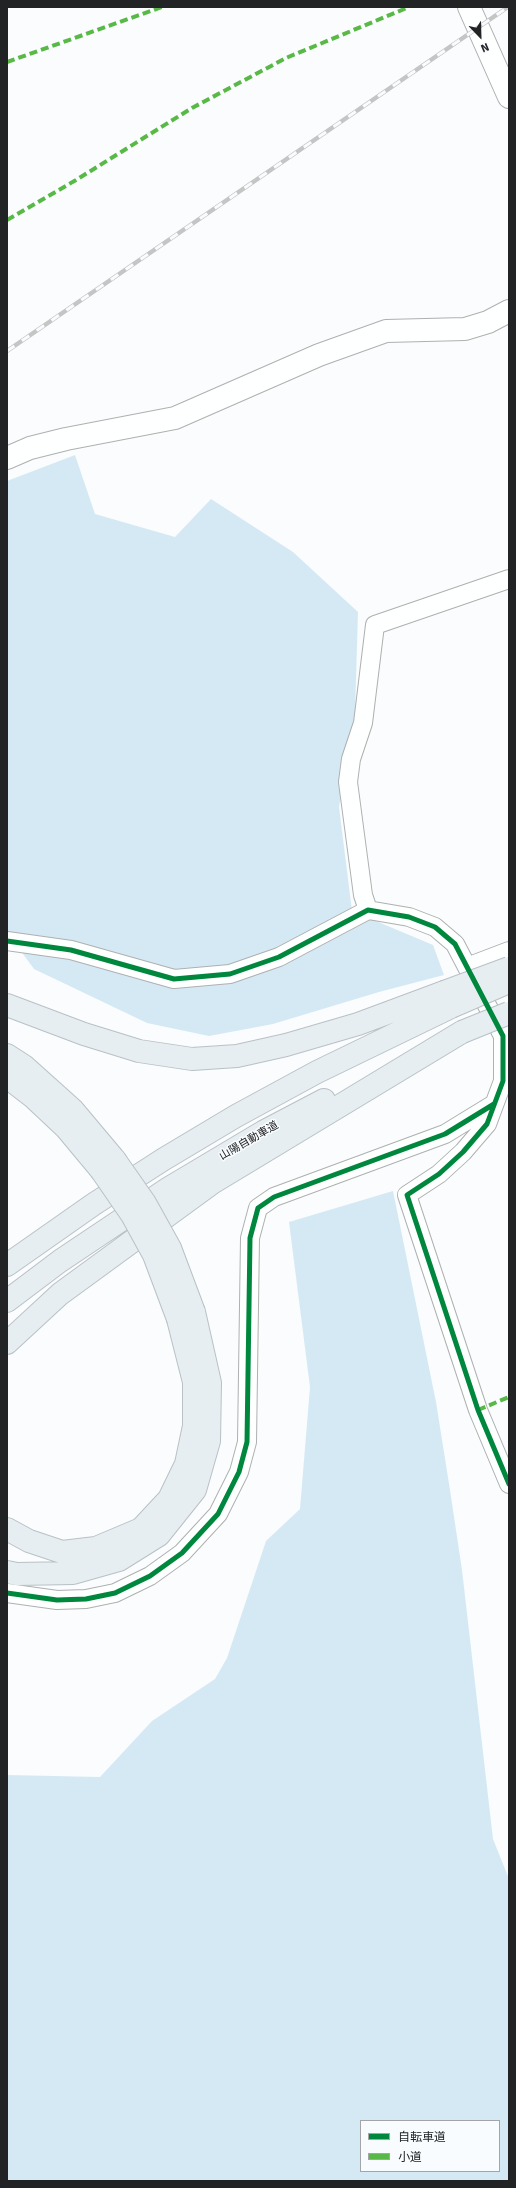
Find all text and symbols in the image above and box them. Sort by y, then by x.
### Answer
north arrow [460,16,500,56]
text: N [479,40,491,55]
street label: 山陽自動車道 [217,1119,281,1163]
legend [360,2120,500,2172]
text: 自転車道 [398,2130,446,2145]
text: 小道 [398,2150,422,2165]

